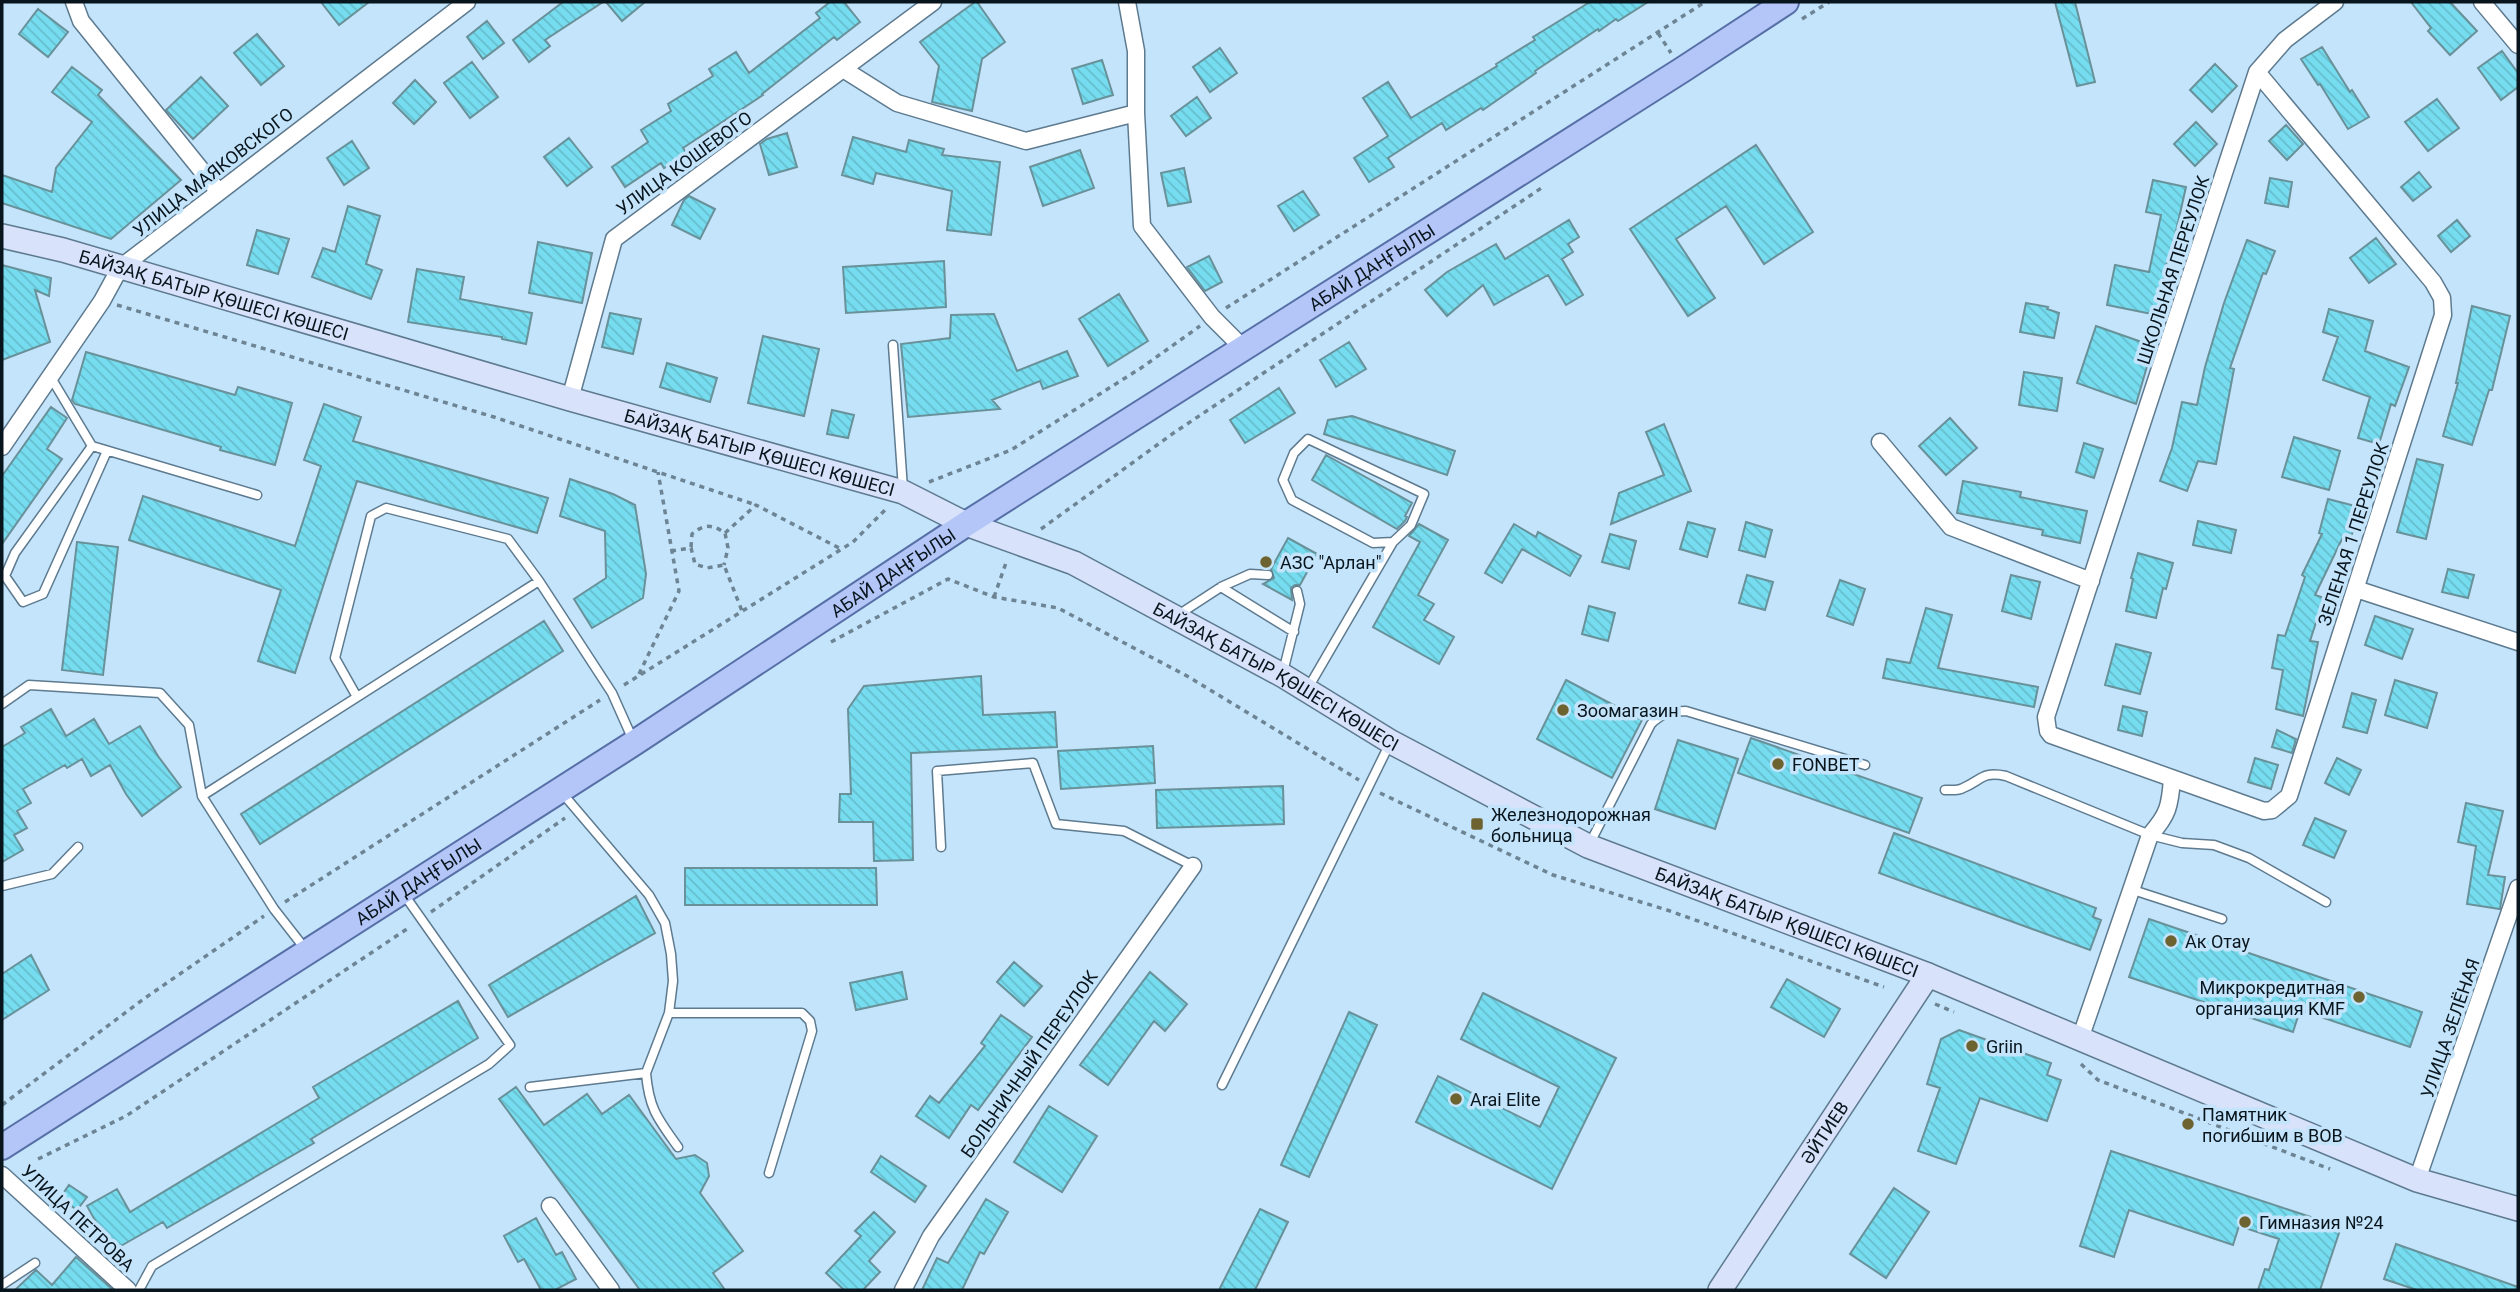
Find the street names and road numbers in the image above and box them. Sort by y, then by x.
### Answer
street label: УЛИЦА МАЯКОВСКОГО [129,103,297,241]
street label: УЛИЦА КОШЕВОГО [612,107,756,219]
street label: ШКОЛЬНАЯ ПЕРЕУЛОК [2133,173,2214,367]
street label: АБАЙ ДАҢҒЫЛЫ [1305,219,1438,315]
street label: БАЙЗАҚ БАТЫР ҚӨШЕСІ КӨШЕСІ [77,245,351,344]
street label: БАЙЗАҚ БАТЫР ҚӨШЕСІ КӨШЕСІ [622,404,897,500]
street label: ЗЕЛЕНАЯ 1 ПЕРЕУЛОК [2313,439,2393,628]
street label: АБАЙ ДАҢҒЫЛЫ [826,524,959,621]
street label: БАЙЗАҚ БАТЫР ҚӨШЕСІ КӨШЕСІ [1150,597,1403,755]
street label: АБАЙ ДАҢҒЫЛЫ [351,833,485,929]
street label: БАЙЗАҚ БАТЫР ҚӨШЕСІ КӨШЕСІ [1652,862,1921,981]
street label: УЛИЦА ЗЕЛЁНАЯ [2416,956,2484,1100]
street label: БОЛЬНИЧНЫЙ ПЕРЕУЛОК [956,966,1102,1161]
street label: ӘЙТИЕВ [1796,1097,1852,1167]
street label: УЛИЦА ПЕТРОВА [17,1160,139,1276]

